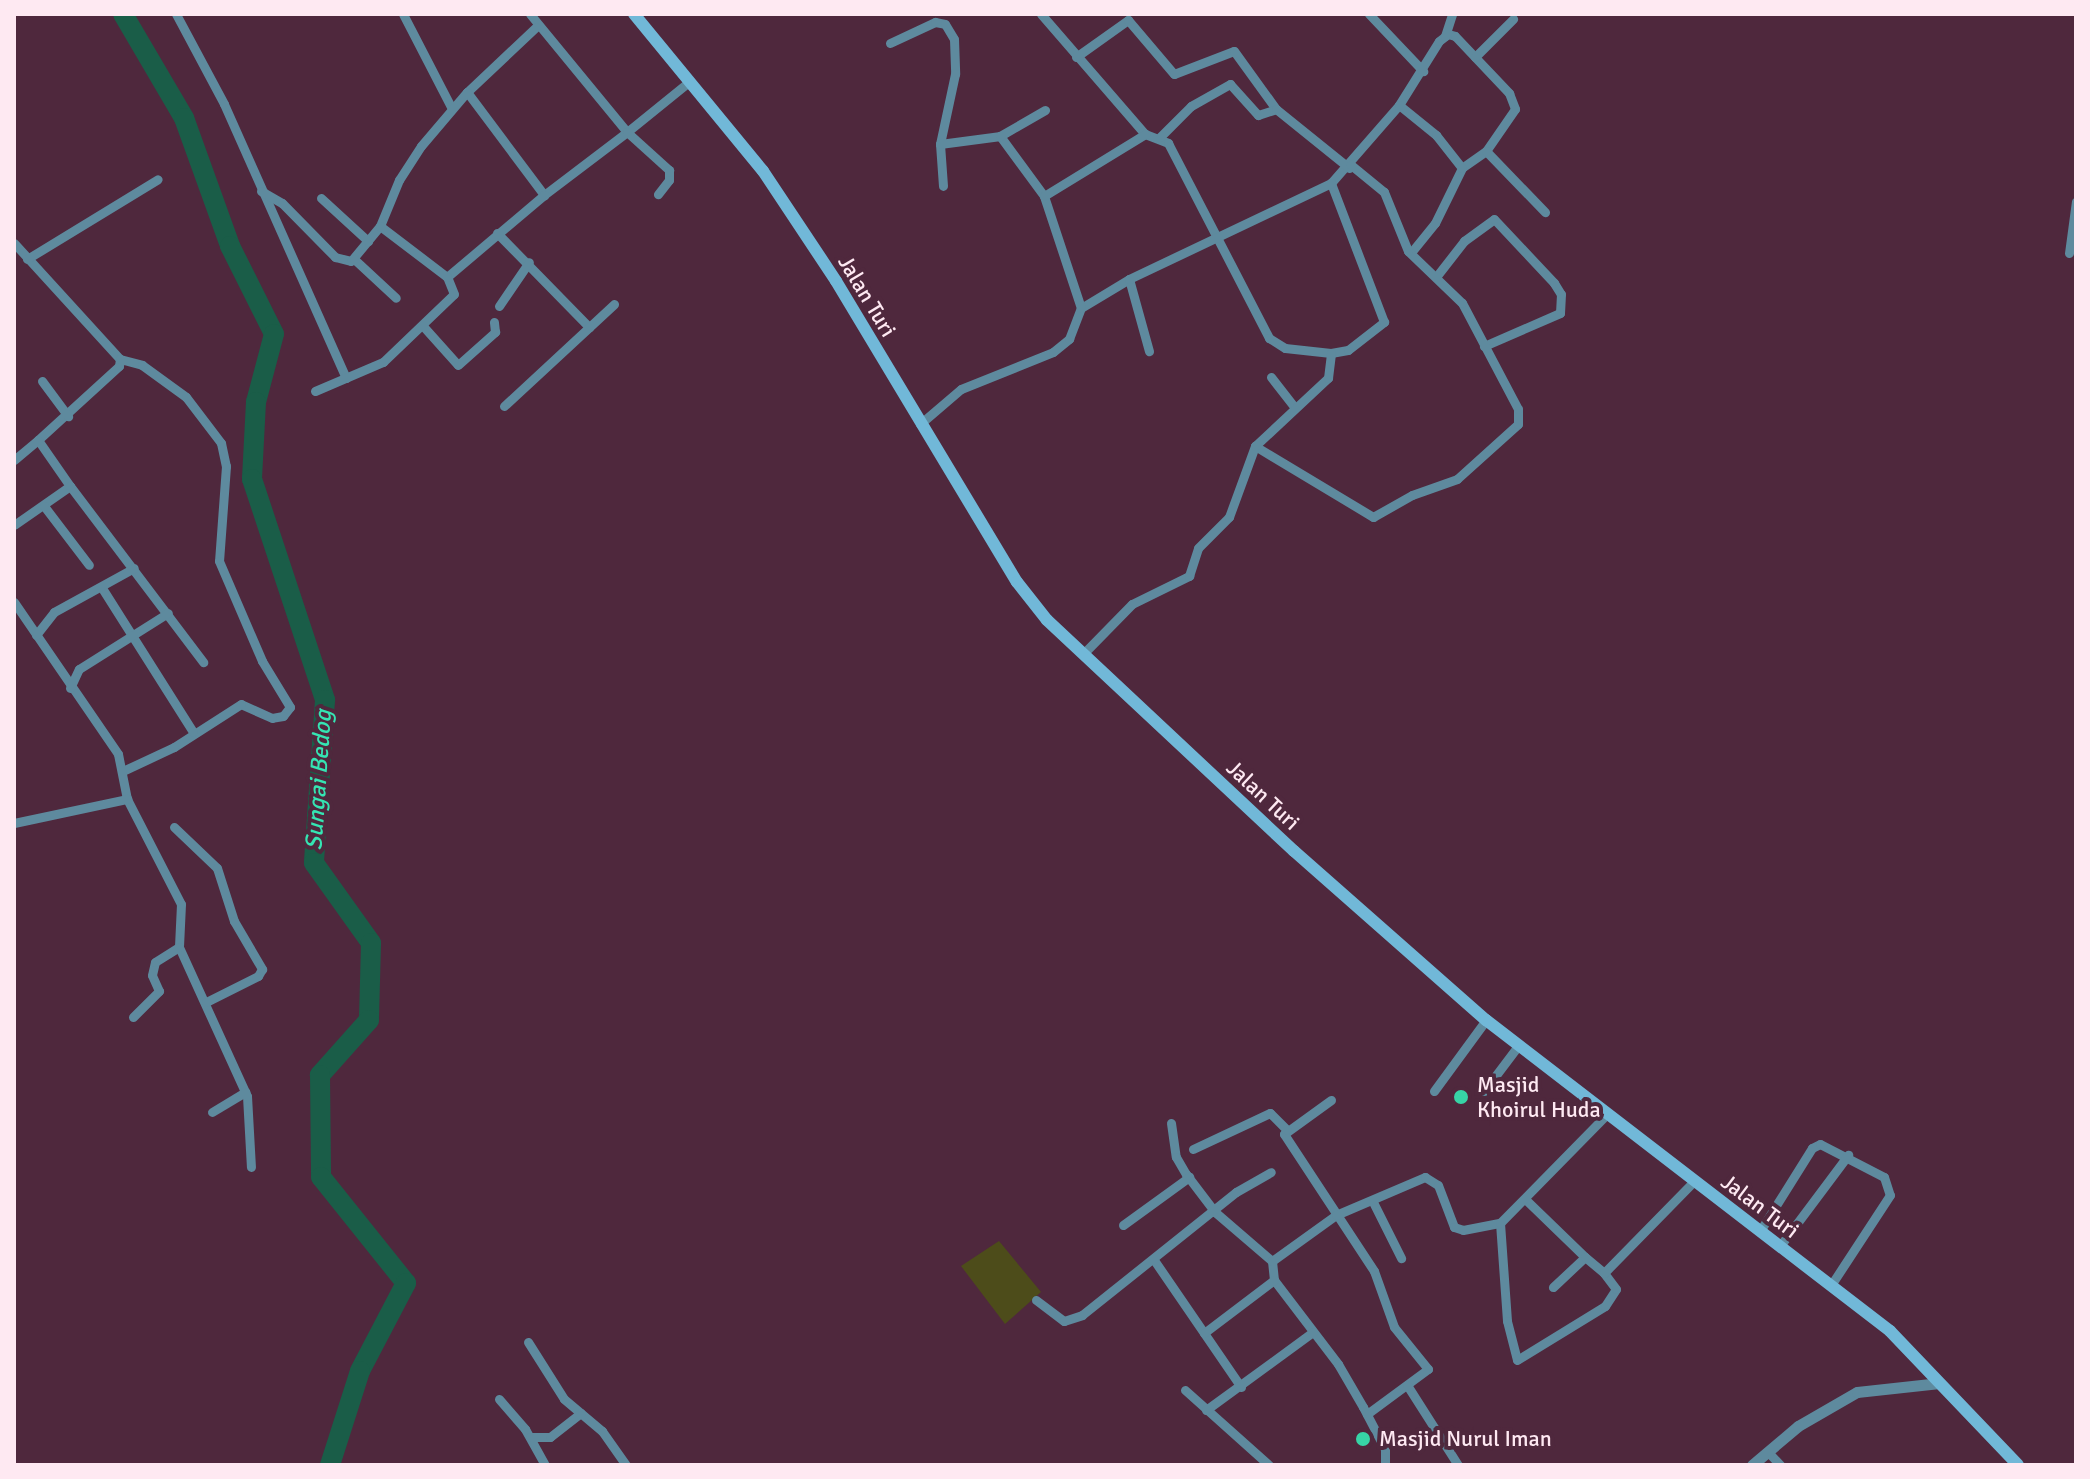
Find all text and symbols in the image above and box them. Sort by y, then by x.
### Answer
street label: Jalan Turi [832,250,902,342]
water label: Sungai Bedog [300,709,338,851]
street label: Jalan Turi [1221,755,1305,835]
place label: Masjid Khoirul Huda [1477,1071,1601,1122]
marker: Masjid Khoirul Huda [1452,1088,1470,1106]
street label: Jalan Turi [1716,1168,1804,1244]
place label: Masjid Nurul Iman [1379,1426,1552,1452]
marker: Masjid Nurul Iman [1354,1430,1372,1448]

